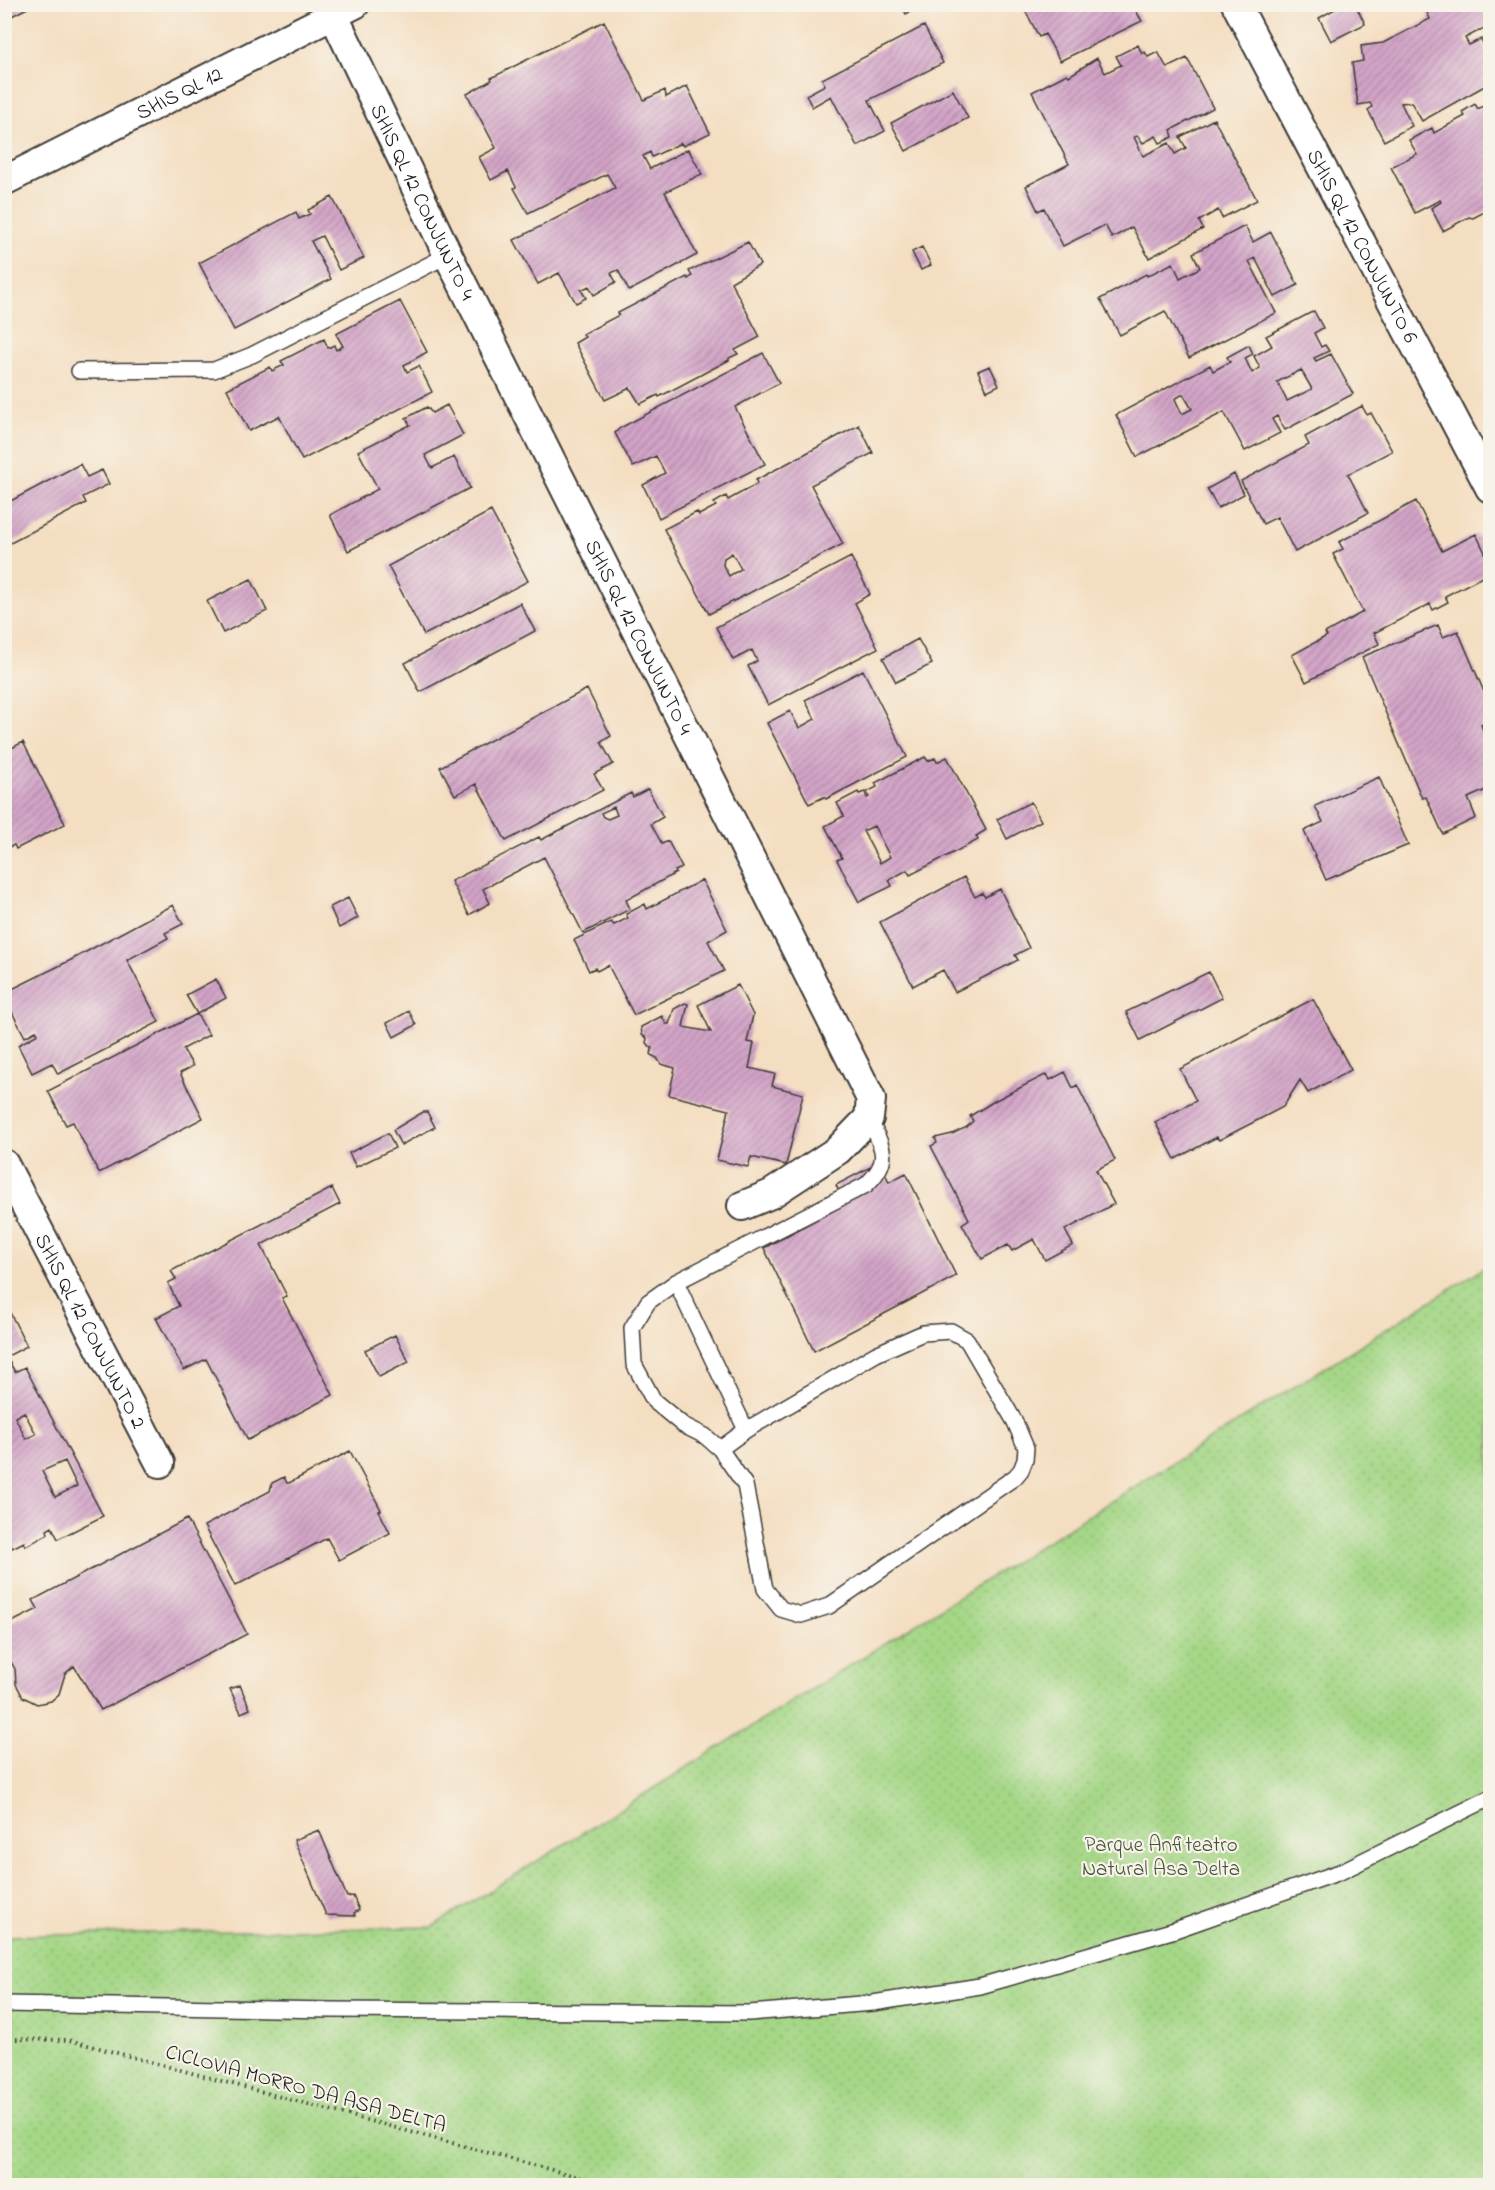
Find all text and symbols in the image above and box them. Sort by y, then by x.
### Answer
street label: SHIS QL 12 [132,60,228,129]
street label: SHIS QL 12 CONJUNTO 4 [361,99,482,306]
street label: SHIS QL 12 CONJUNTO 6 [1298,144,1424,349]
street label: SHIS QL 12 CONJUNTO 4 [576,535,699,741]
street label: SHIS QL 12 CONJUNTO 2 [26,1229,153,1434]
park label: Parque Anfiteatro Natural Asa Delta [1082,1831,1240,1885]
street label: CICLOVIA MORRO DA ASA DELTA [162,2038,449,2142]

